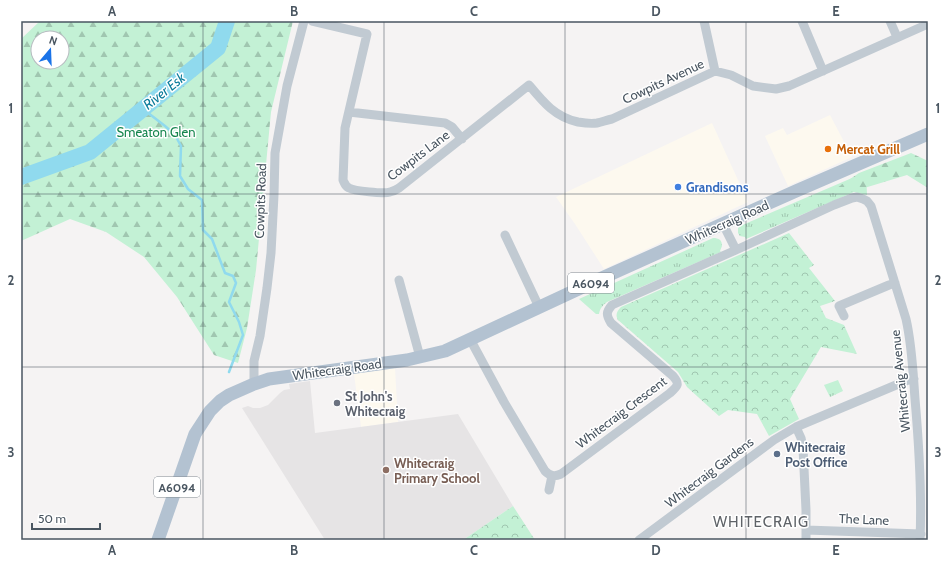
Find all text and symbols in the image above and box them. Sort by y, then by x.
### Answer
text: A [108,3,117,19]
text: B [290,3,298,19]
text: C [470,3,478,19]
text: D [651,3,661,19]
text: E [832,3,840,19]
north arrow [30,30,70,70]
text: N [47,33,59,48]
street label: Cowpits Avenue [620,55,707,107]
water label: River Esk [139,68,190,113]
text: 1 [9,100,13,116]
text: 1 [936,100,940,116]
park label: Smeaton Glen [117,124,195,140]
street label: Cowpits Lane [384,126,453,184]
place label: Mercat Grill [836,141,901,157]
marker: Mercat Grill [823,144,833,154]
street label: Cowpits Road [251,163,269,239]
place label: Grandisons [686,179,749,195]
marker: Grandisons [673,182,683,192]
street label: Whitecraig Road [683,196,771,248]
text: 2 [8,272,15,288]
text: 2 [935,272,942,288]
road number: A6094 [568,273,614,293]
street label: Whitecraig Avenue [887,329,913,433]
street label: Whitecraig Road [292,355,382,383]
street label: Whitecraig Crescent [573,372,670,451]
place label: St John's Whitecraig [345,388,406,419]
marker: St John's Whitecraig [332,398,342,408]
street label: Whitecraig Gardens [662,433,757,511]
place label: Whitecraig Post Office [785,439,848,470]
text: 3 [7,444,15,460]
text: 3 [934,444,942,460]
marker: Whitecraig Post Office [772,449,782,459]
place label: Whitecraig Primary School [394,455,480,486]
marker: Whitecraig Primary School [381,465,391,475]
road number: A6094 [154,477,200,497]
scale bar [32,505,100,531]
street label: The Lane [839,510,890,528]
text: 50 m [38,511,66,526]
district label: WHITECRAIG [713,513,809,531]
text: A [108,542,117,558]
text: B [290,542,298,558]
text: C [470,542,478,558]
text: D [651,542,661,558]
text: E [832,542,840,558]

